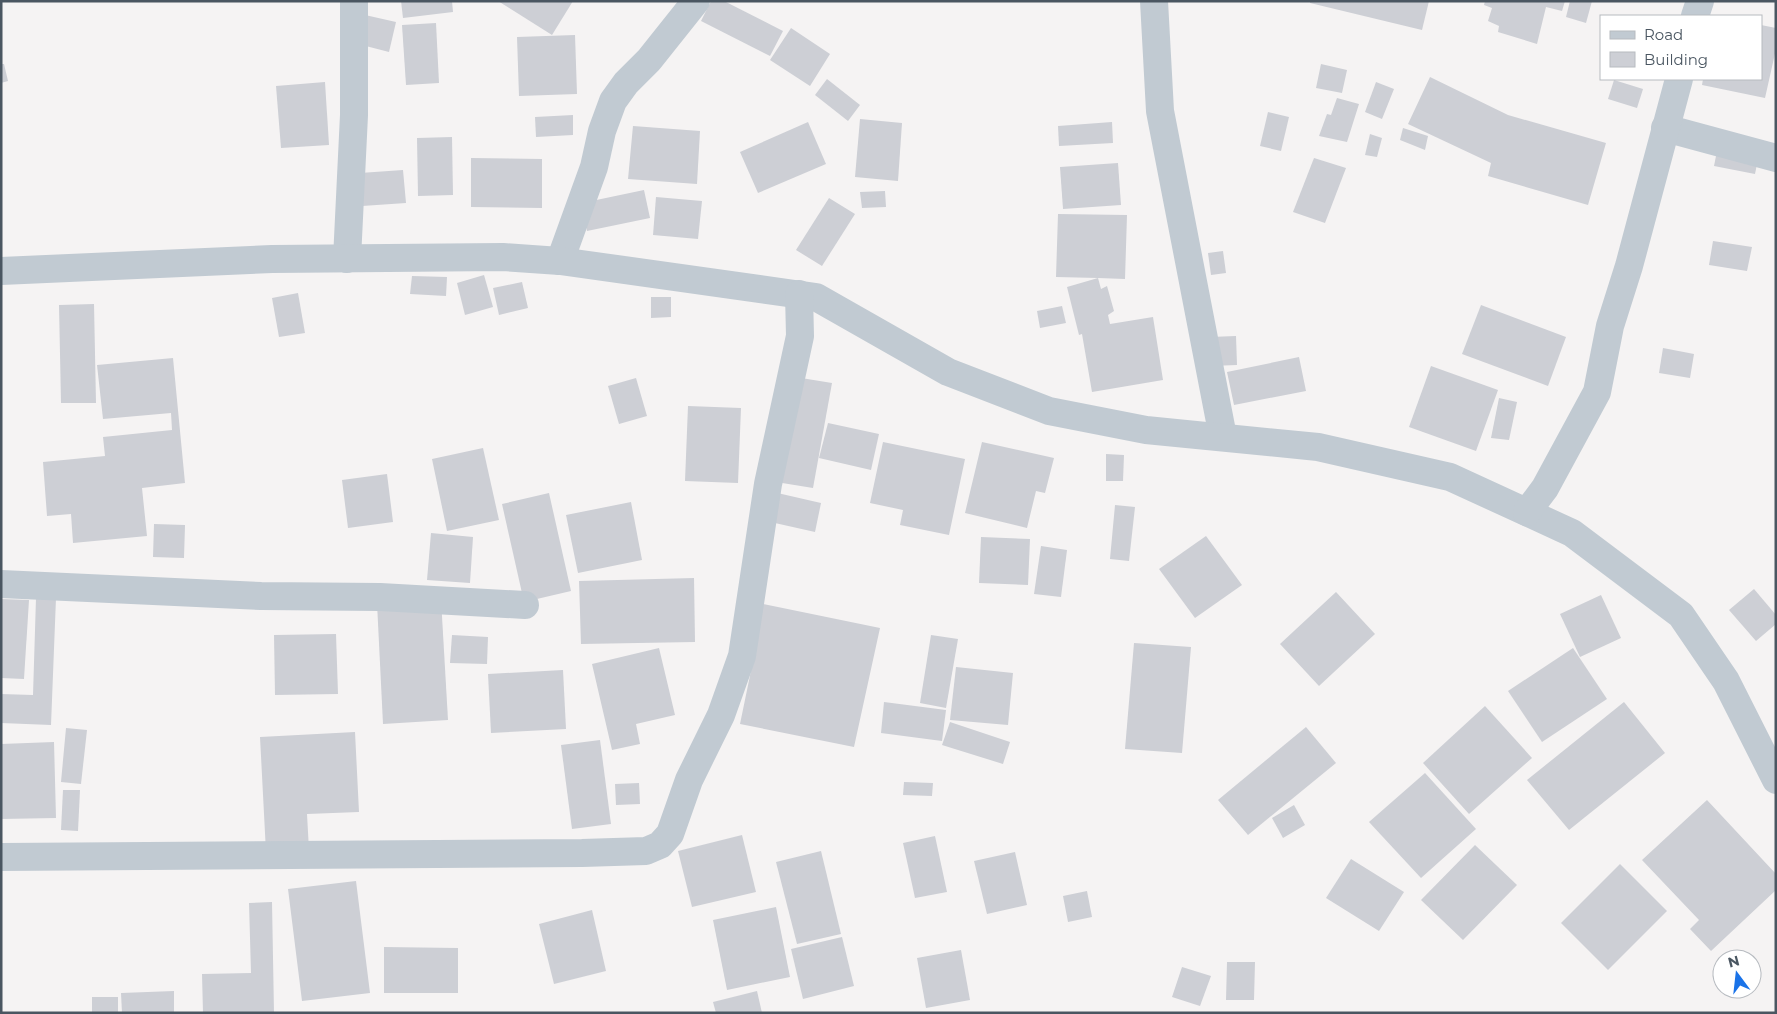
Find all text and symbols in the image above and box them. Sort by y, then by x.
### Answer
legend [1600,15,1762,80]
text: Road [1644,25,1683,44]
text: Building [1644,50,1708,69]
north arrow [1712,949,1762,999]
text: N [1726,951,1741,972]

